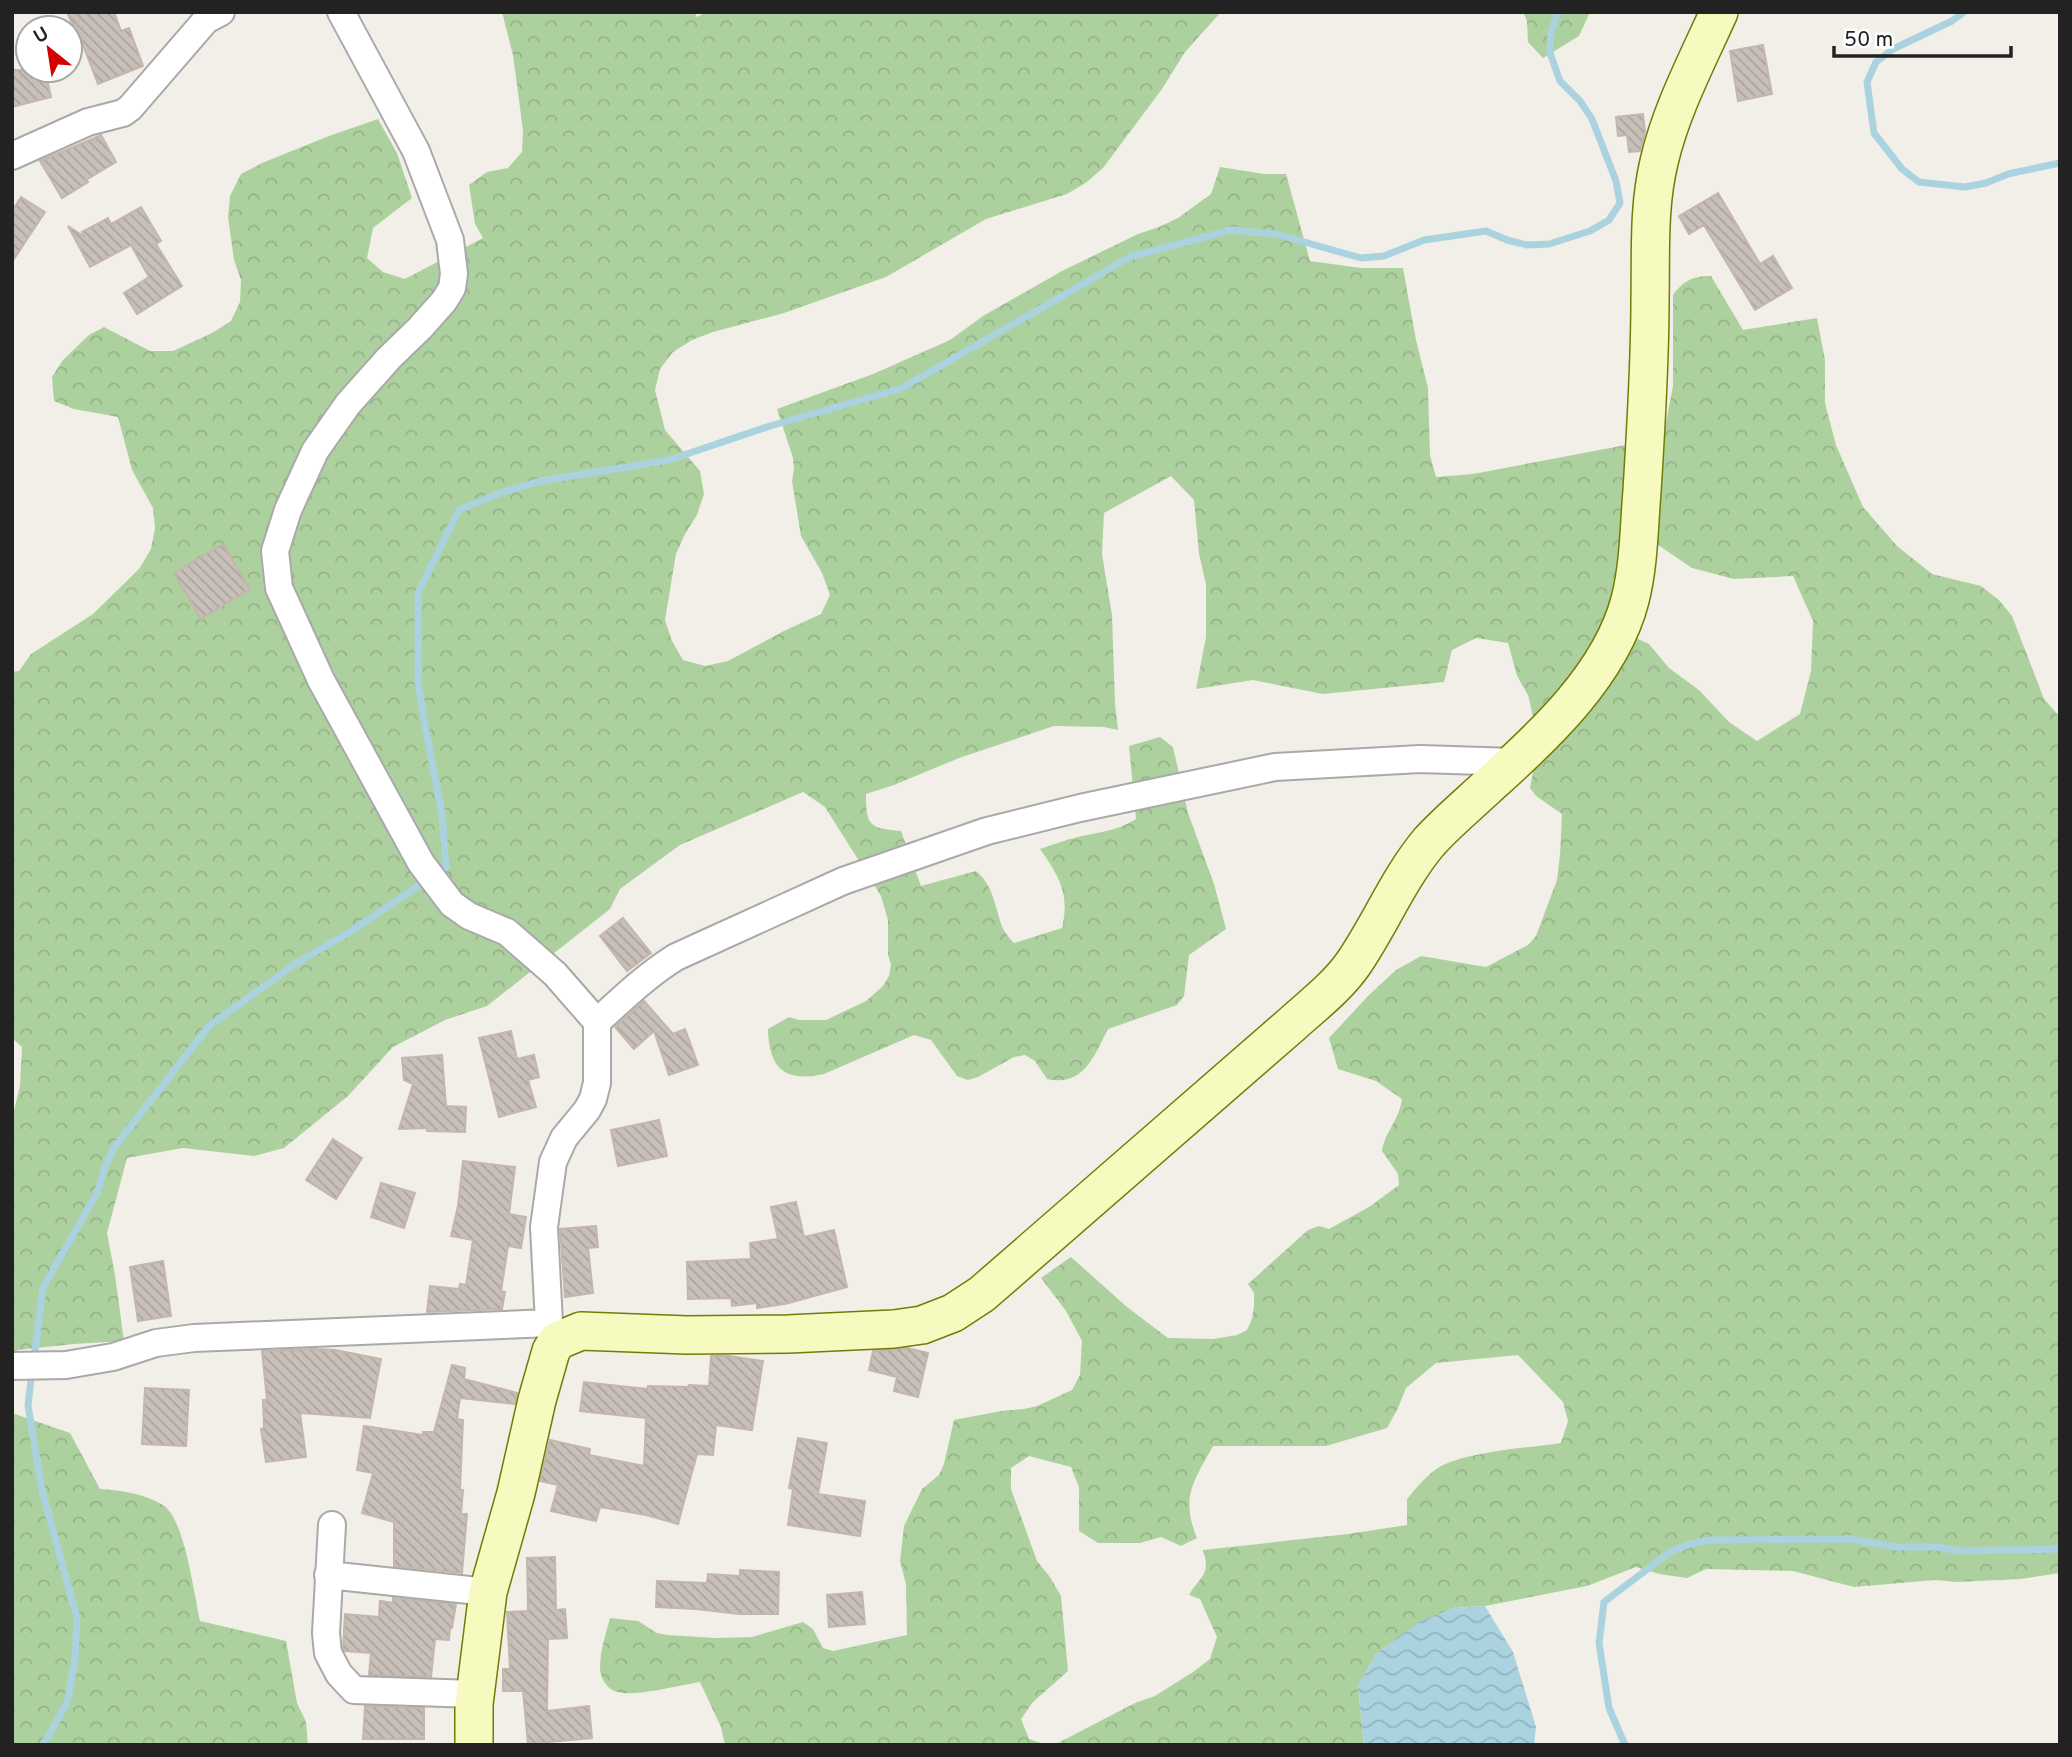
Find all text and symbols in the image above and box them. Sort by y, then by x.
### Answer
north arrow [14,14,84,84]
scale bar [1834,14,2011,58]
text: U [30,22,53,50]
text: 50 m [1844,27,1893,54]

